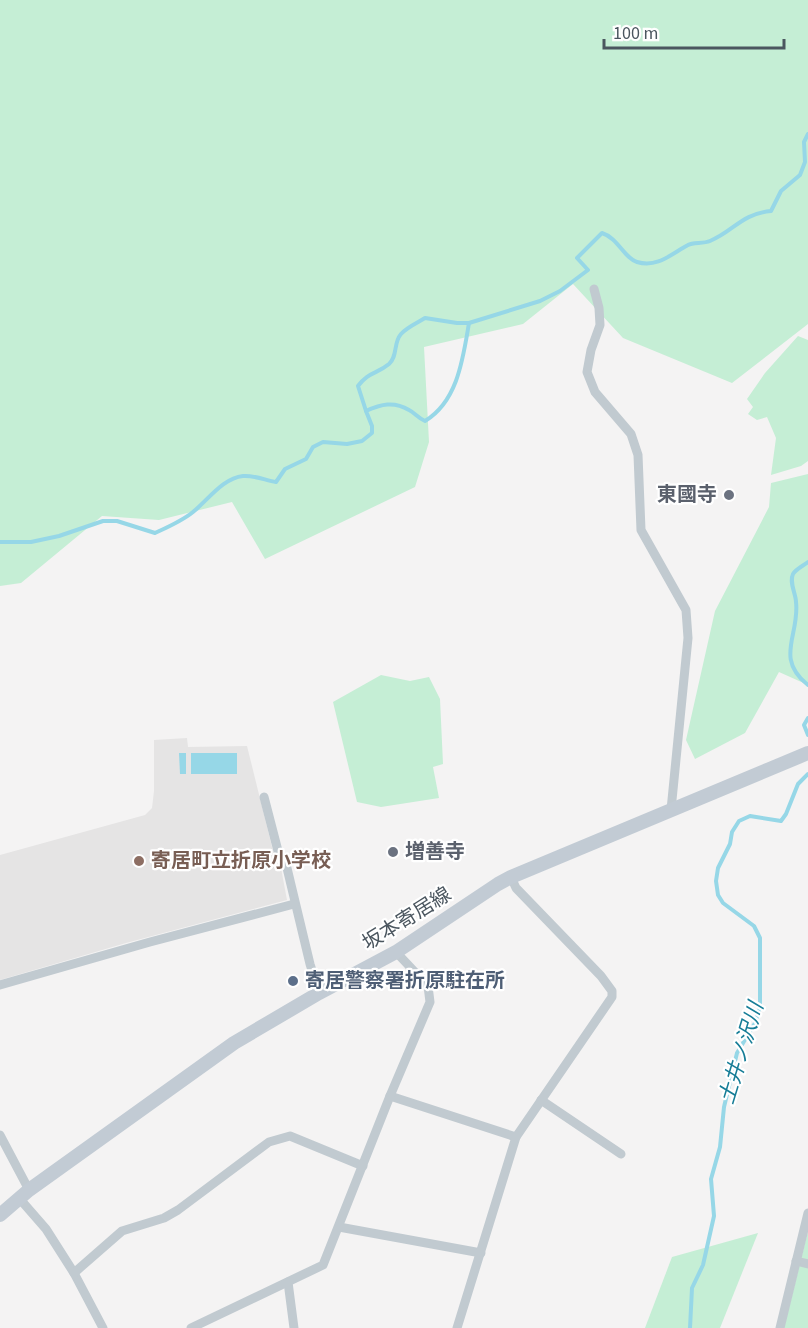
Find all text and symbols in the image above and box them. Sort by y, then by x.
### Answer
scale bar [604,12,784,50]
text: 100 m [613,21,658,46]
place label: 東國寺 [657,481,717,509]
marker: 東國寺 [722,488,736,502]
place label: 増善寺 [405,838,465,866]
marker: 増善寺 [386,845,400,859]
place label: 寄居町立折原小学校 [151,847,331,875]
marker: 寄居町立折原小学校 [132,854,146,868]
street label: 坂本寄居線 [357,881,457,957]
place label: 寄居警察署折原駐在所 [305,967,505,995]
marker: 寄居警察署折原駐在所 [286,974,300,988]
water label: 土井ノ沢川 [711,996,771,1108]

